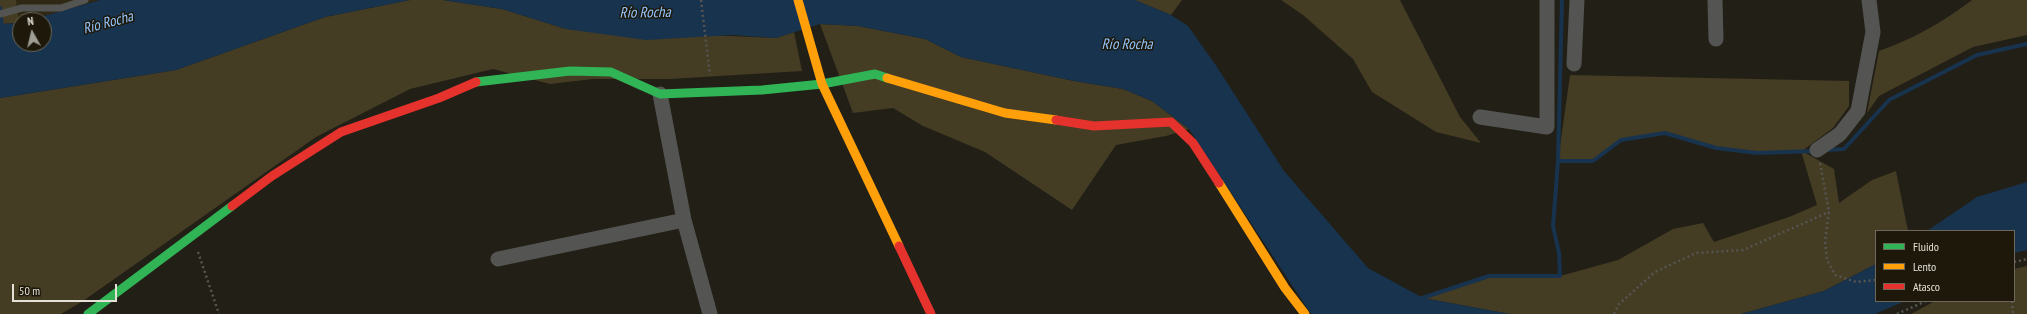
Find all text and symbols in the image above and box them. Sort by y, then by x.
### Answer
water label: Río Rocha [619,4,671,22]
water label: Río Rocha [81,8,135,38]
north arrow [12,12,52,52]
text: N [27,14,34,28]
water label: Río Rocha [1101,36,1153,54]
legend [1875,230,2015,302]
text: Fluido [1913,239,1939,254]
text: Lento [1913,259,1936,274]
scale bar [14,276,119,302]
text: Atasco [1913,279,1940,294]
text: 50 m [19,283,40,298]

